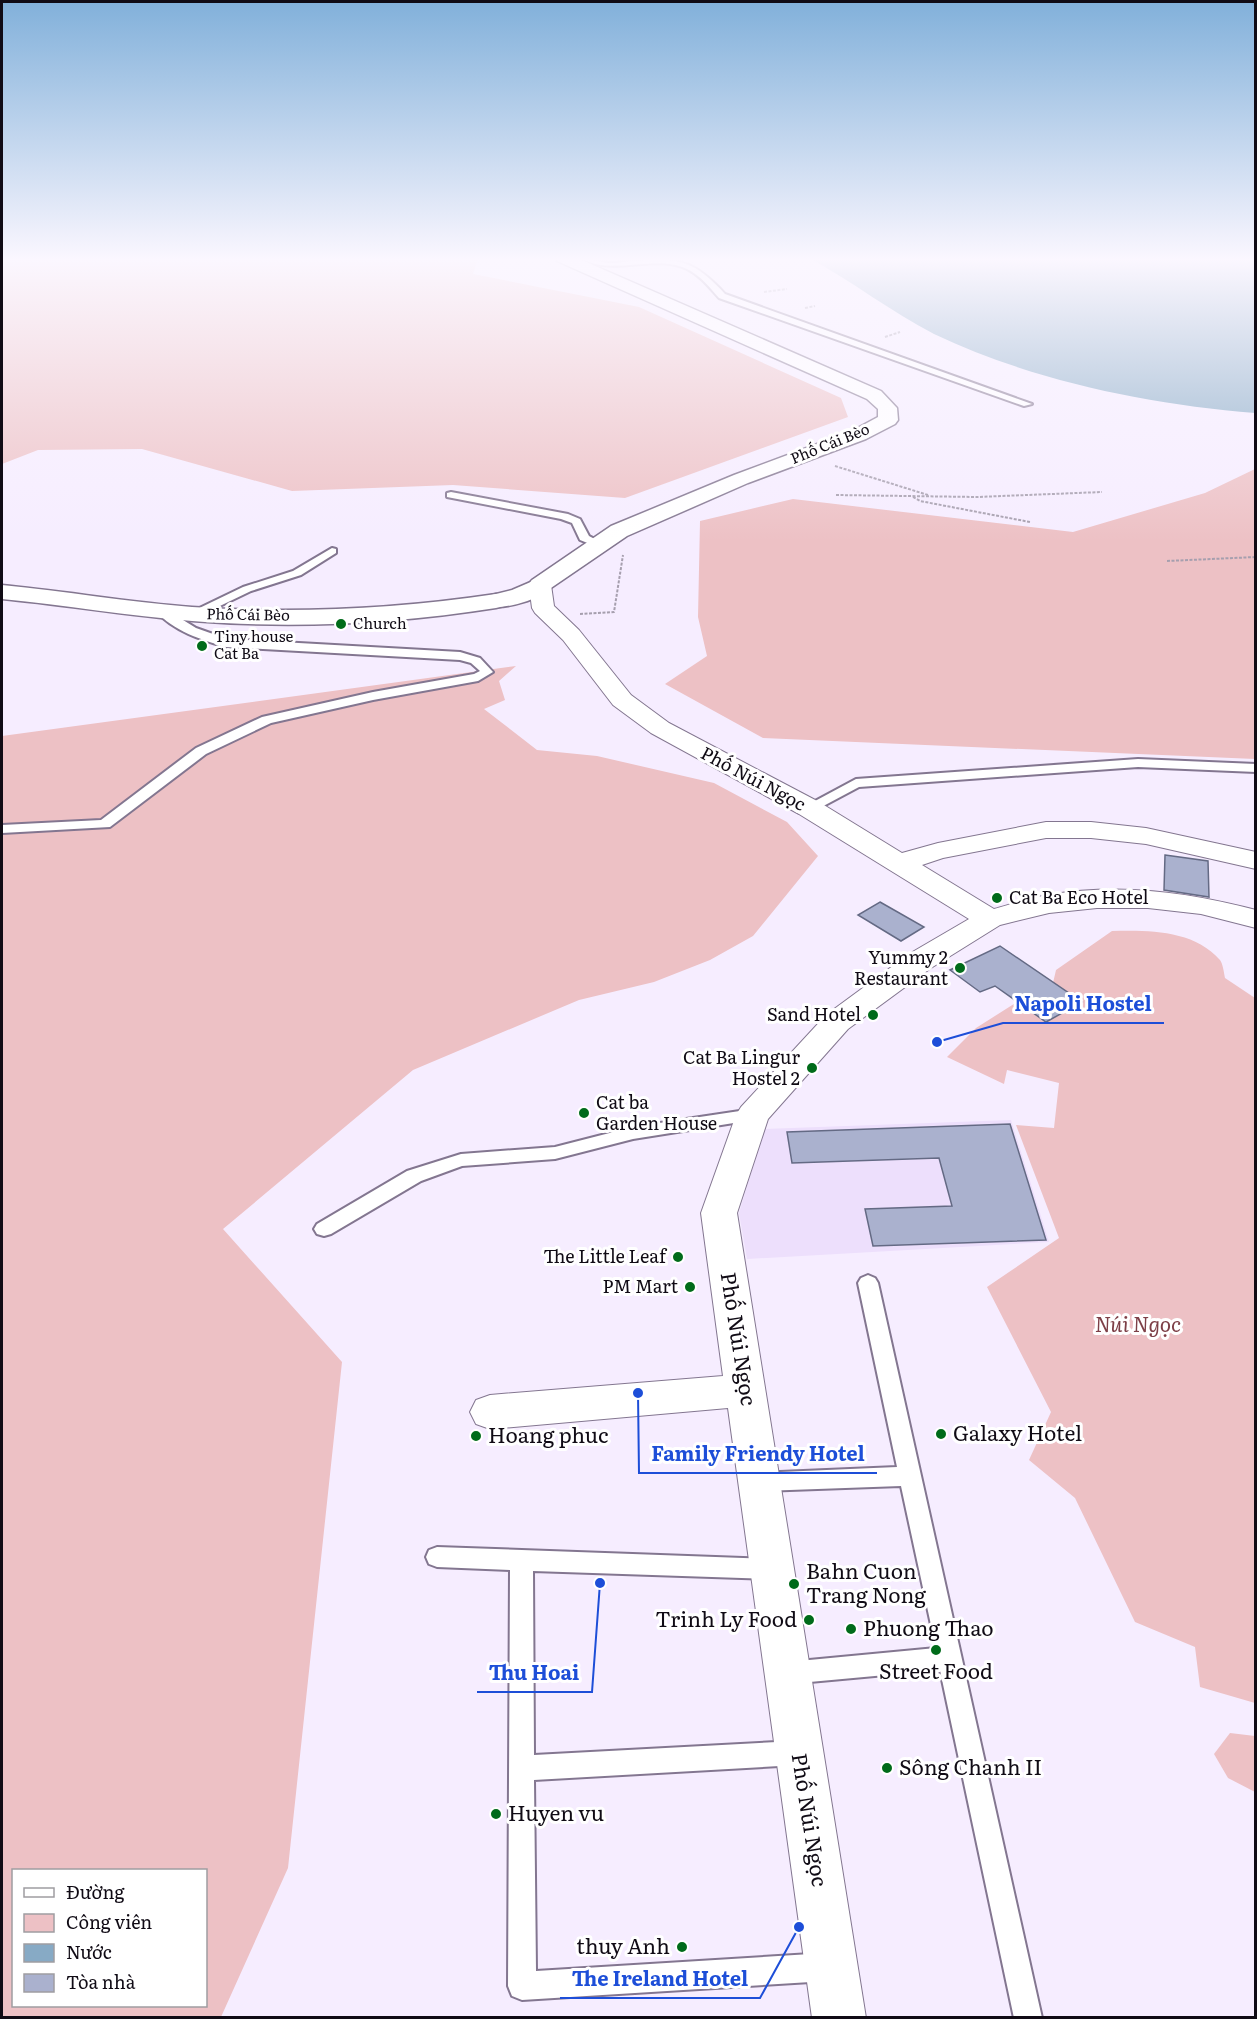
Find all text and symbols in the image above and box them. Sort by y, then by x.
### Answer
street label: Phố Cái Bèo [786,416,873,469]
street label: Phố Cái Bèo [206,601,290,626]
place label: Church [353,611,407,634]
marker: Church [334,617,348,631]
place label: Tiny house Cat Ba [214,624,294,664]
marker: Tiny house Cat Ba [195,639,209,653]
street label: Phố Núi Ngọc [696,739,811,817]
place label: Cat Ba Eco Hotel [1009,883,1149,910]
marker: Cat Ba Eco Hotel [990,891,1004,905]
place label: Yummy 2 Restaurant [854,943,949,991]
marker: Yummy 2 Restaurant [953,961,967,975]
callout: Napoli Hostel [1003,985,1164,1023]
text: Napoli Hostel [1014,987,1152,1017]
place label: Sand Hotel [767,1000,861,1027]
marker: Sand Hotel [866,1008,880,1022]
place label: Cat Ba Lingur Hostel 2 [683,1043,800,1091]
marker: Cat Ba Lingur Hostel 2 [805,1061,819,1075]
place label: Cat ba Garden House [596,1088,717,1136]
marker: Cat ba Garden House [577,1106,591,1120]
place label: The Little Leaf [543,1242,668,1269]
marker: The Little Leaf [671,1250,685,1264]
street label: Phố Núi Ngọc [715,1270,766,1408]
place label: PM Mart [603,1272,679,1299]
marker: PM Mart [683,1280,697,1294]
park label: Núi Ngọc [1095,1307,1181,1338]
place label: Galaxy Hotel [953,1416,1082,1447]
place label: Hoang phuc [488,1418,608,1449]
marker: Galaxy Hotel [934,1427,948,1441]
marker: Hoang phuc [469,1429,483,1443]
callout: Family Friendy Hotel [639,1435,877,1473]
text: Family Friendy Hotel [651,1437,865,1467]
place label: Bahn Cuon Trang Nong [806,1554,926,1609]
marker: Bahn Cuon Trang Nong [787,1577,801,1591]
place label: Trinh Ly Food [655,1602,797,1633]
place label: Phuong Thao [863,1611,994,1642]
marker: Trinh Ly Food [802,1613,816,1627]
marker: Phuong Thao [844,1622,858,1636]
marker: Street Food [929,1643,943,1657]
callout: Thu Hoai [477,1654,592,1692]
place label: Street Food [879,1654,993,1685]
text: Thu Hoai [489,1656,579,1686]
place label: Sông Chanh II [899,1750,1042,1781]
street label: Phố Núi Ngọc [786,1751,837,1889]
marker: Sông Chanh II [880,1761,894,1775]
place label: Huyen vu [508,1796,604,1827]
marker: Huyen vu [489,1807,503,1821]
legend [12,1869,207,2007]
text: Đường [66,1878,125,1905]
text: Công viên [66,1908,152,1935]
place label: thuy Anh [576,1929,670,1960]
text: Nước [66,1938,112,1965]
marker: thuy Anh [675,1940,689,1954]
callout: The Ireland Hotel [560,1960,760,1998]
text: The Ireland Hotel [572,1962,748,1992]
text: Tòa nhà [66,1968,136,1995]

